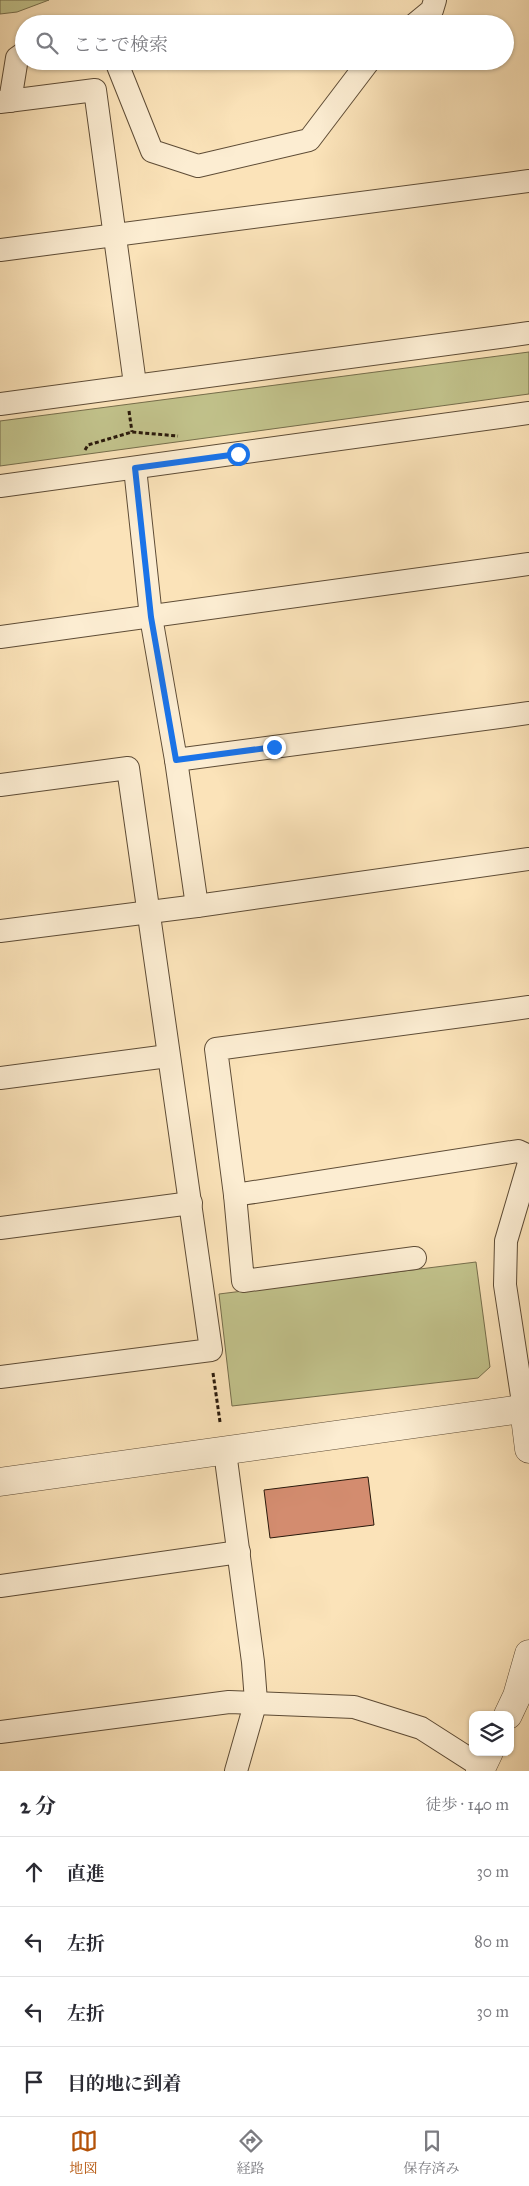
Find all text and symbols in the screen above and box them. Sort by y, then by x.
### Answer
search box [15,15,514,70]
icon: search [33,29,61,57]
text: ここで検索 [73,33,168,56]
route start [227,443,250,466]
route end [263,736,286,759]
map controls [469,1711,514,1756]
button: layers [469,1711,514,1756]
text: 2 分 [20,1793,56,1819]
text: 徒歩 · 140 m [425,1795,509,1814]
icon: ahead [20,1858,48,1886]
text: 直進 [67,1862,105,1885]
text: 30 m [476,1862,509,1881]
icon: left [20,1928,48,1956]
text: 左折 [67,1932,105,1955]
text: 80 m [474,1932,509,1951]
icon: left [20,1998,48,2026]
text: 左折 [67,2002,105,2025]
text: 30 m [476,2002,509,2021]
icon: arrive [20,2068,48,2096]
text: 目的地に到着 [67,2072,181,2095]
tab: 地図 [70,2127,98,2177]
tab: 経路 [237,2127,265,2177]
tab: 保存済み [404,2127,460,2177]

